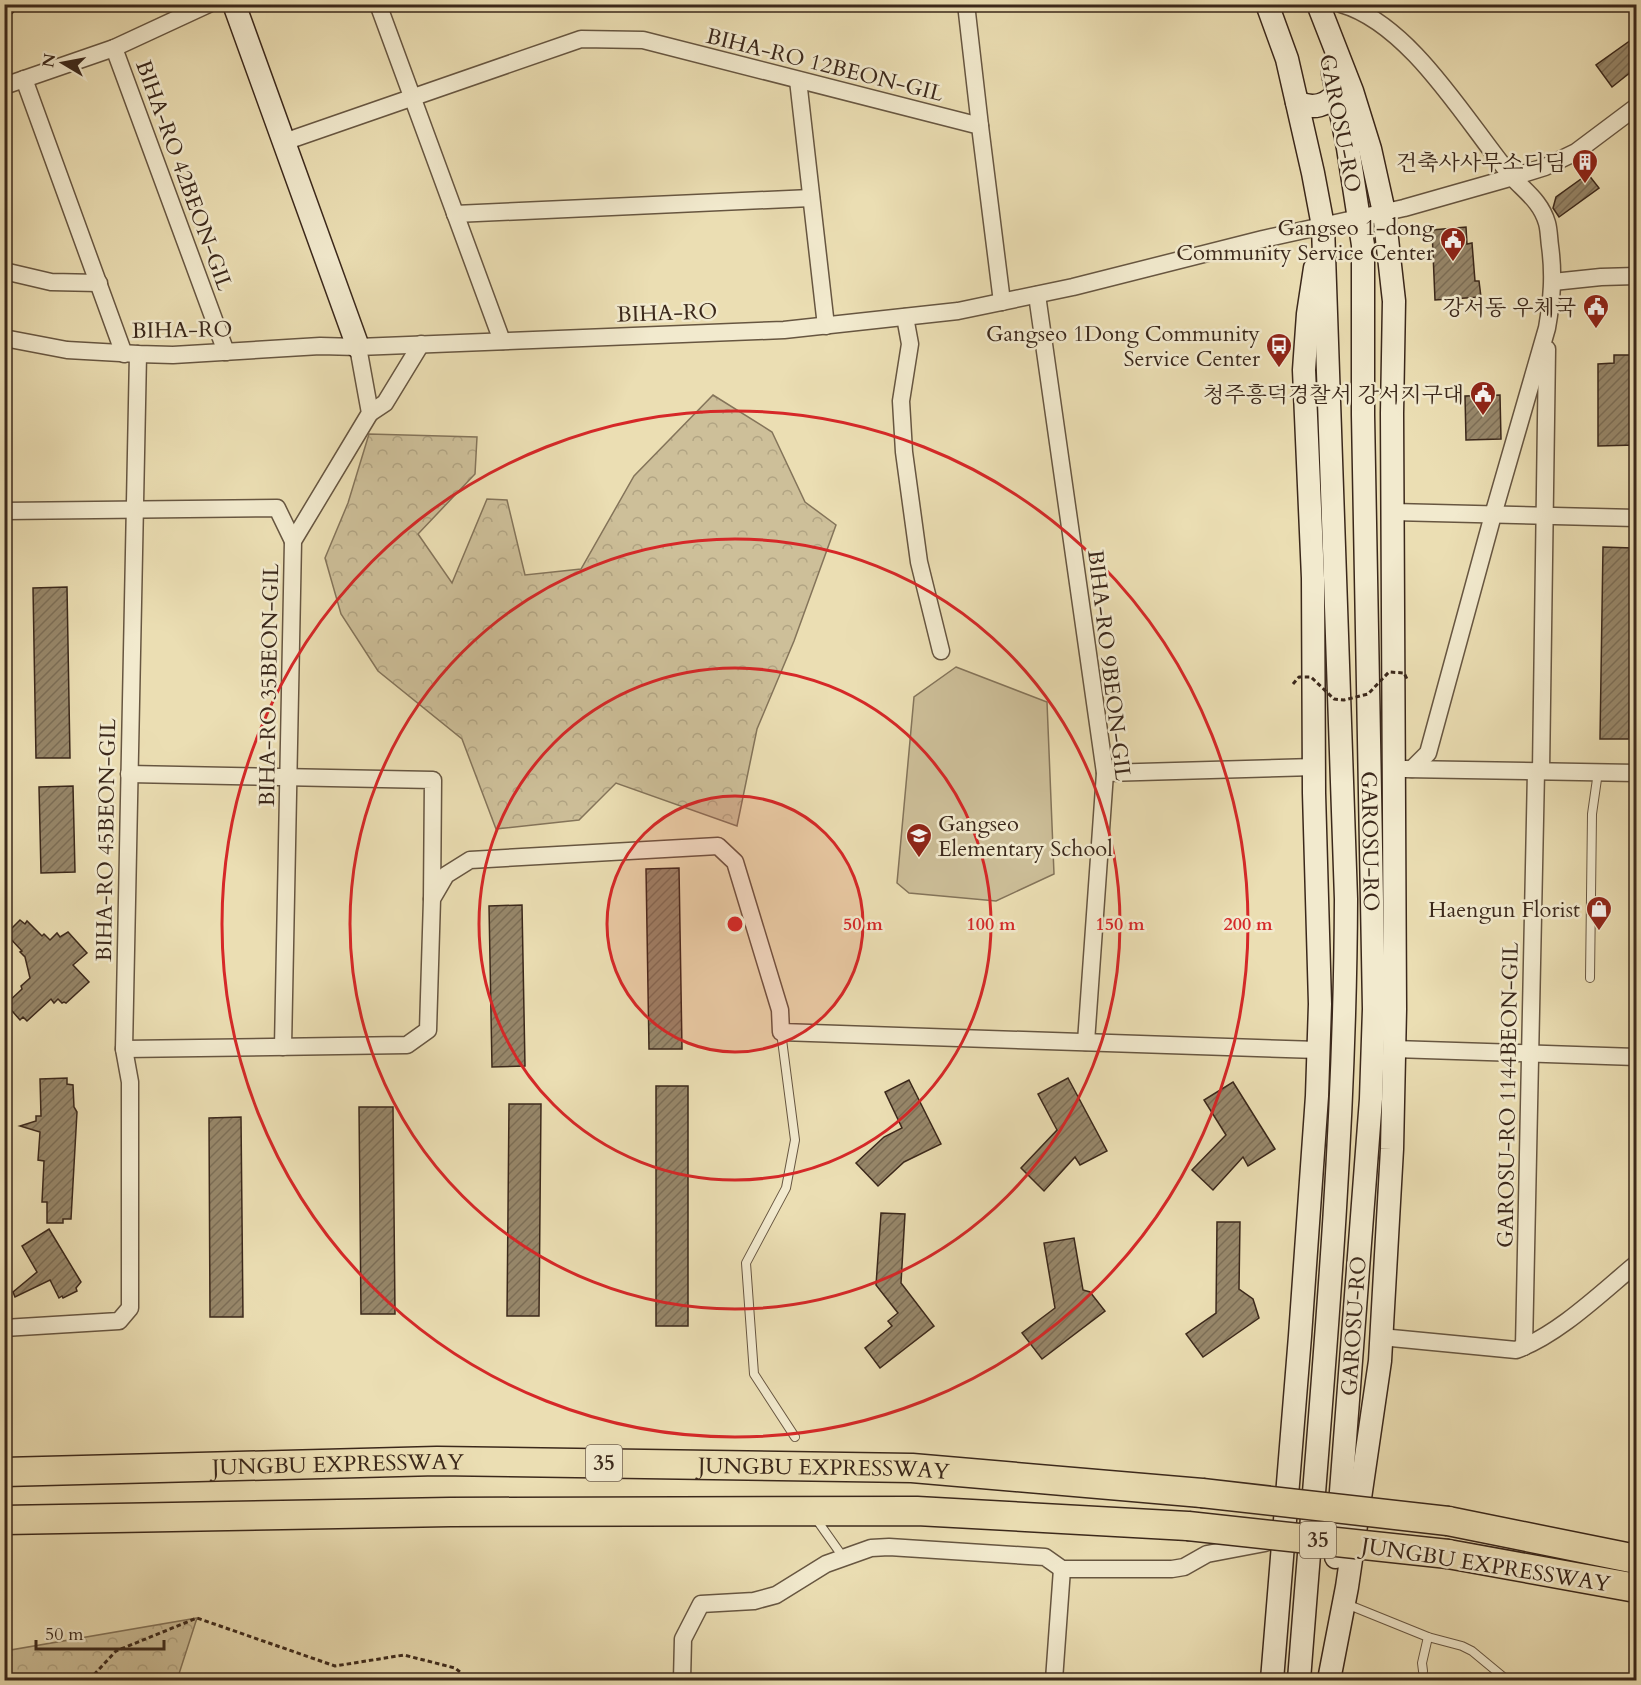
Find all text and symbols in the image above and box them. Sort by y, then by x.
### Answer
street label: BIHA-RO 12BEON-GIL [703,21,947,109]
north arrow [33,33,93,93]
street label: GAROSU-RO [1312,51,1368,195]
text: N [37,52,61,69]
street label: BIHA-RO 42BEON-GIL [128,56,240,295]
building icon: 건축사사무소디딤 [1570,147,1600,185]
place label: 건축사사무소디딤 [1396,148,1566,178]
place label: Gangseo 1-dong Community Service Center [1176,213,1435,268]
public building icon: Gangseo 1-dong Community Service Center [1438,225,1468,263]
public building icon: 강서동 우체국 [1581,292,1611,330]
place label: 강서동 우체국 [1443,293,1576,323]
street label: BIHA-RO [616,296,718,330]
street label: BIHA-RO [131,314,233,346]
place label: Gangseo 1Dong Community Service Center [986,319,1261,374]
bus stop icon: Gangseo 1Dong Community Service Center [1264,331,1294,369]
public building icon: 청주흥덕경찰서 강서지구대 [1468,379,1498,417]
place label: 청주흥덕경찰서 강서지구대 [1203,380,1464,410]
street label: BIHA-RO 9BEON-GIL [1080,548,1138,783]
street label: BIHA-RO 35BEON-GIL [252,562,286,807]
street label: BIHA-RO 45BEON-GIL [89,717,123,962]
street label: GAROSU-RO [1354,771,1386,912]
place label: Gangseo Elementary School [938,809,1113,864]
school or university icon: Gangseo Elementary School [904,821,934,859]
shop icon: Haengun Florist [1584,894,1614,932]
place label: Haengun Florist [1428,895,1580,925]
text: 50 m [843,912,883,937]
text: 100 m [966,912,1016,937]
text: 150 m [1095,912,1145,937]
text: 200 m [1223,912,1273,937]
centre of rings [725,914,745,934]
street label: GAROSU-RO 1144BEON-GIL [1490,941,1526,1248]
street label: GAROSU-RO [1334,1255,1374,1397]
road number: 35 [586,1445,622,1481]
street label: JUNGBU EXPRESSWAY [209,1447,464,1483]
street label: JUNGBU EXPRESSWAY [695,1451,951,1487]
road number: 35 [1300,1522,1336,1558]
street label: JUNGBU EXPRESSWAY [1356,1530,1613,1600]
scale bar [36,1613,164,1651]
text: 50 m [45,1622,84,1647]

